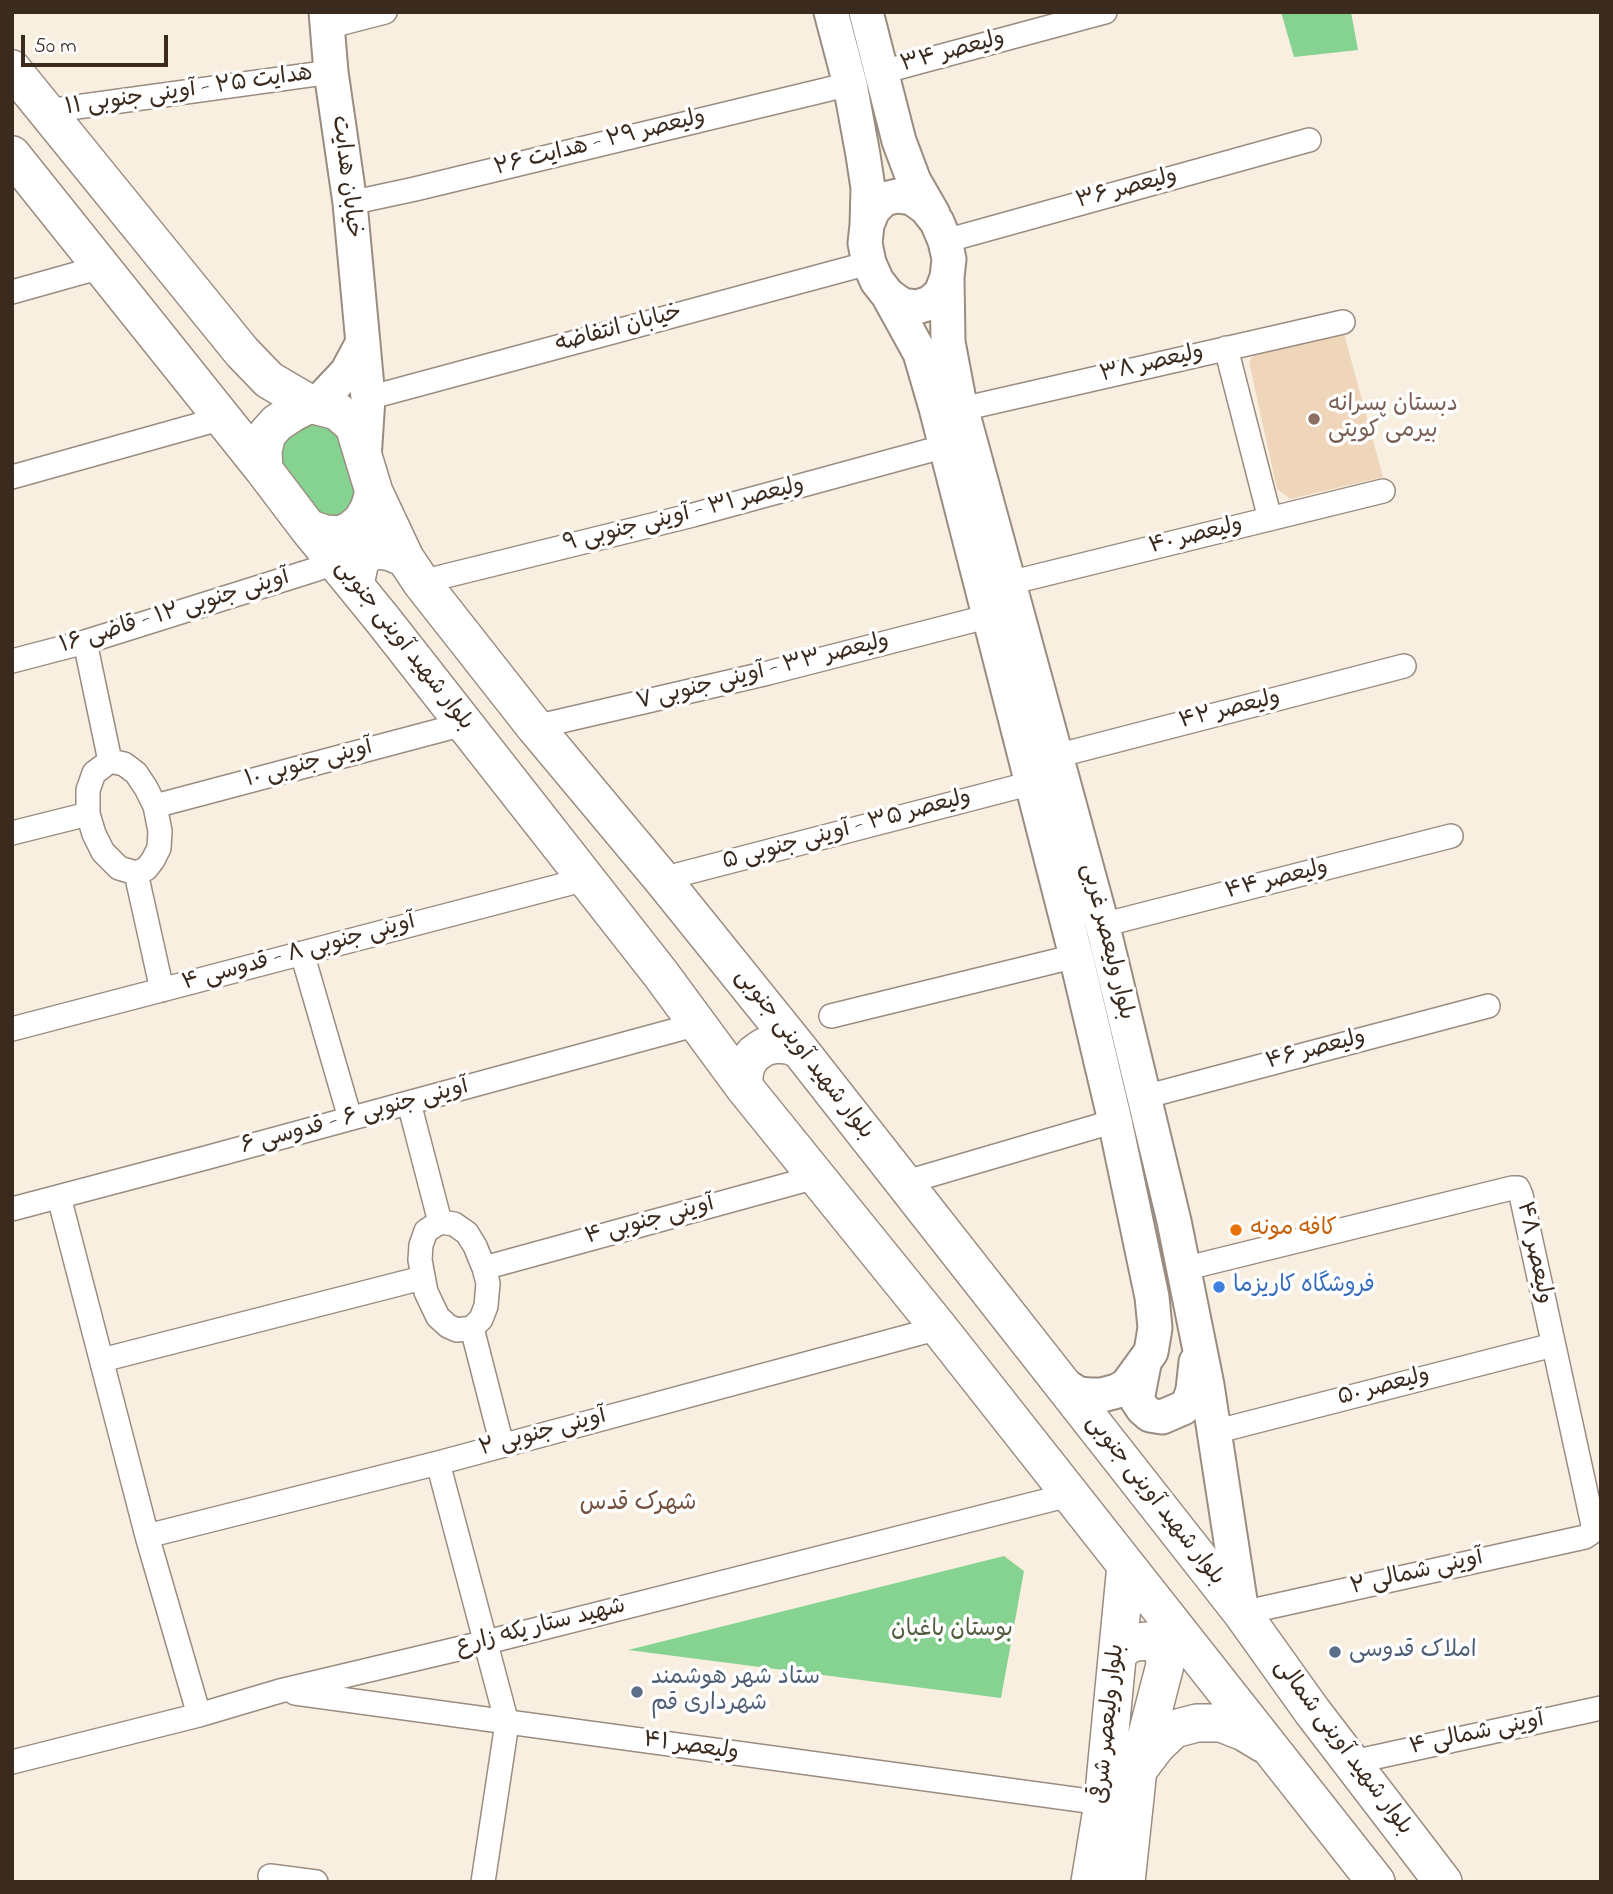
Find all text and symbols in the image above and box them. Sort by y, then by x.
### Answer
scale bar [24,21,172,65]
street label: ولیعصر ۳۴ [898,26,1008,80]
text: 50 m [34,32,77,62]
street label: هدایت ۲۵ - آوینی جنوبی ۱۱ [63,61,315,123]
street label: ولیعصر ۲۹ - هدایت ۲۶ [492,104,708,184]
street label: خیابان هدایت [324,114,366,240]
street label: ولیعصر ۳۶ [1074,163,1180,217]
street label: خیابان انتفاضه [553,300,685,360]
street label: ولیعصر ۳۸ [1097,340,1207,390]
place label: دبستان پسرانه بیرمی کویتی [1328,392,1458,446]
marker: دبستان پسرانه بیرمی کویتی [1306,411,1322,427]
street label: ولیعصر ۳۱ - آوینی جنوبی ۹ [561,473,807,559]
street label: ولیعصر ۴۰ [1146,512,1246,562]
street label: بلوار شهید آوینی جنوبی [328,555,478,737]
street label: آوینی جنوبی ۱۲ - قاضی ۱۶ [57,565,293,661]
street label: ولیعصر ۳۳ - آوینی جنوبی ۷ [634,628,892,718]
street label: ولیعصر ۴۲ [1177,685,1283,737]
street label: آوینی جنوبی ۱۰ [242,735,376,795]
street label: ولیعصر ۳۵ - آوینی جنوبی ۵ [720,784,974,878]
street label: ولیعصر ۴۴ [1223,855,1331,907]
street label: بلوار ولیعصر غربی [1073,861,1139,1023]
street label: آوینی جنوبی ۸ - قدوسی ۴ [180,910,418,998]
street label: بلوار شهید آوینی جنوبی [728,964,878,1146]
street label: ولیعصر ۴۶ [1263,1024,1369,1078]
street label: آوینی جنوبی ۶ - قدوسی ۶ [238,1074,472,1162]
street label: آوینی جنوبی ۴ [583,1192,717,1252]
street label: ولیعصر ۴۸ [1509,1199,1557,1307]
place label: کافه مونه [1250,1216,1337,1244]
marker: کافه مونه [1228,1222,1244,1238]
place label: فروشگاه کاریزما [1233,1273,1375,1301]
marker: فروشگاه کاریزما [1211,1279,1227,1295]
street label: ولیعصر ۵۰ [1335,1363,1433,1413]
street label: آوینی جنوبی ۲ [476,1404,610,1464]
street label: بلوار شهید آوینی جنوبی [1079,1410,1229,1592]
district label: شهرک قدس [579,1491,697,1519]
street label: آوینی شمالی ۲ [1348,1545,1486,1603]
street label: شهید ستار یکه زارع [453,1594,629,1662]
park label: بوستان باغبان [891,1617,1013,1645]
place label: املاک قدوسی [1349,1638,1477,1666]
street label: بلوار ولیعصر شرقی [1088,1643,1132,1805]
marker: املاک قدوسی [1327,1644,1343,1660]
street label: بلوار شهید آوینی شمالی [1267,1654,1417,1842]
place label: ستاد شهر هوشمند شهرداری قم [651,1665,820,1719]
marker: ستاد شهر هوشمند شهرداری قم [629,1684,645,1700]
street label: آوینی شمالی ۴ [1407,1707,1547,1763]
street label: ولیعصر ۴۱ [641,1728,741,1768]

